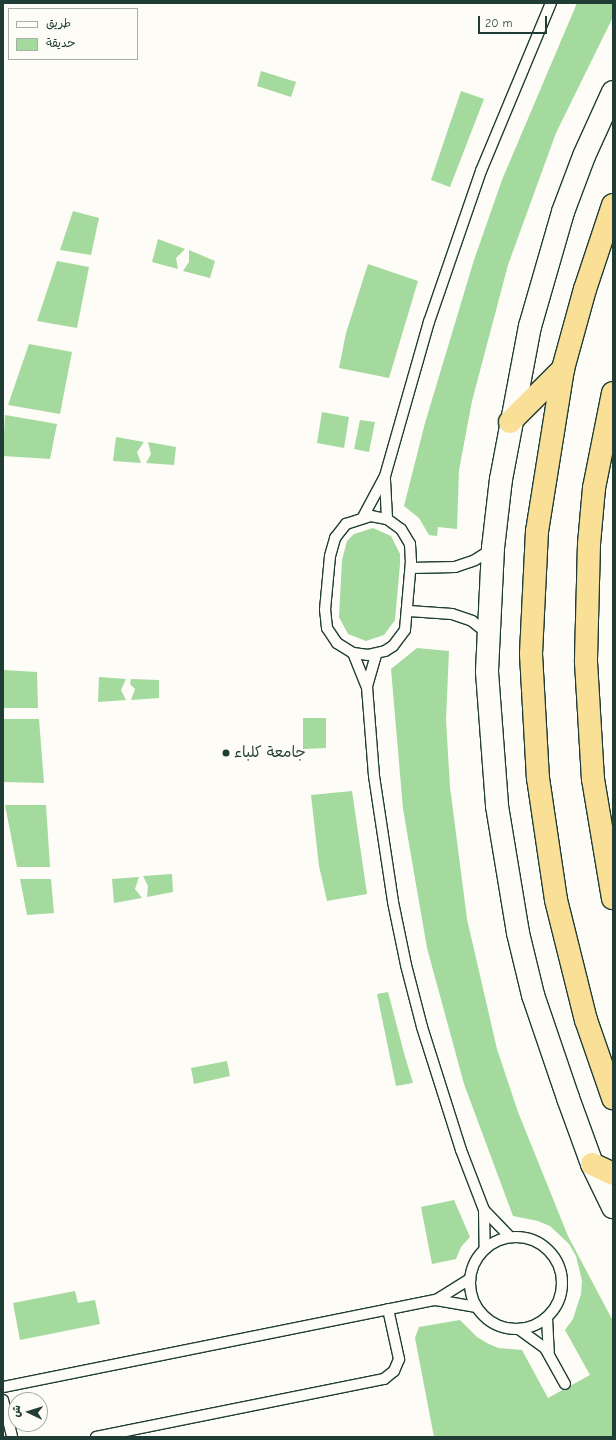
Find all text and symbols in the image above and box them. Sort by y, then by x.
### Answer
legend [8,8,138,60]
scale bar [480,8,549,34]
text: طريق [46,16,71,30]
text: 20 m [485,16,513,30]
text: حديقة [46,36,75,50]
place label: جامعة كلباء [234,744,306,762]
marker: جامعة كلباء [221,748,231,758]
north arrow [8,1392,48,1432]
text: ش [10,1405,23,1418]

